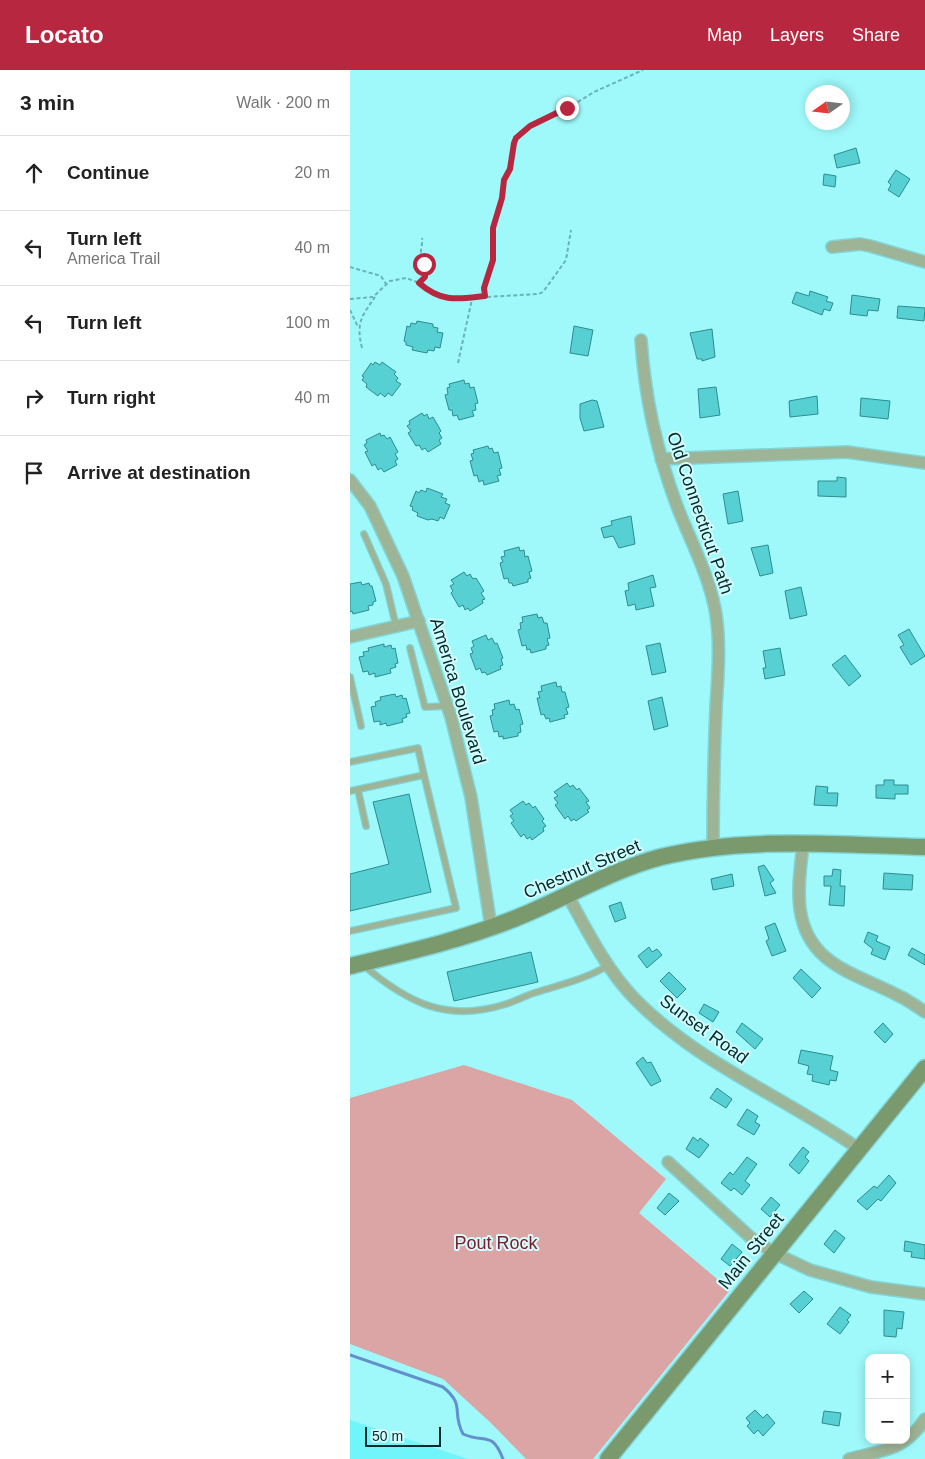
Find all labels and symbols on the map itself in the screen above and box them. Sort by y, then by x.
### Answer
north arrow [805,85,850,130]
route end [556,97,579,120]
route start [413,253,436,276]
street label: Old Connecticut Path [663,429,737,597]
street label: America Boulevard [426,615,490,767]
street label: Chestnut Street [521,835,643,903]
street label: Sunset Road [656,990,752,1068]
street label: Main Street [714,1209,788,1293]
park label: Pout Rock [454,1233,539,1253]
scale bar [365,1424,441,1447]

